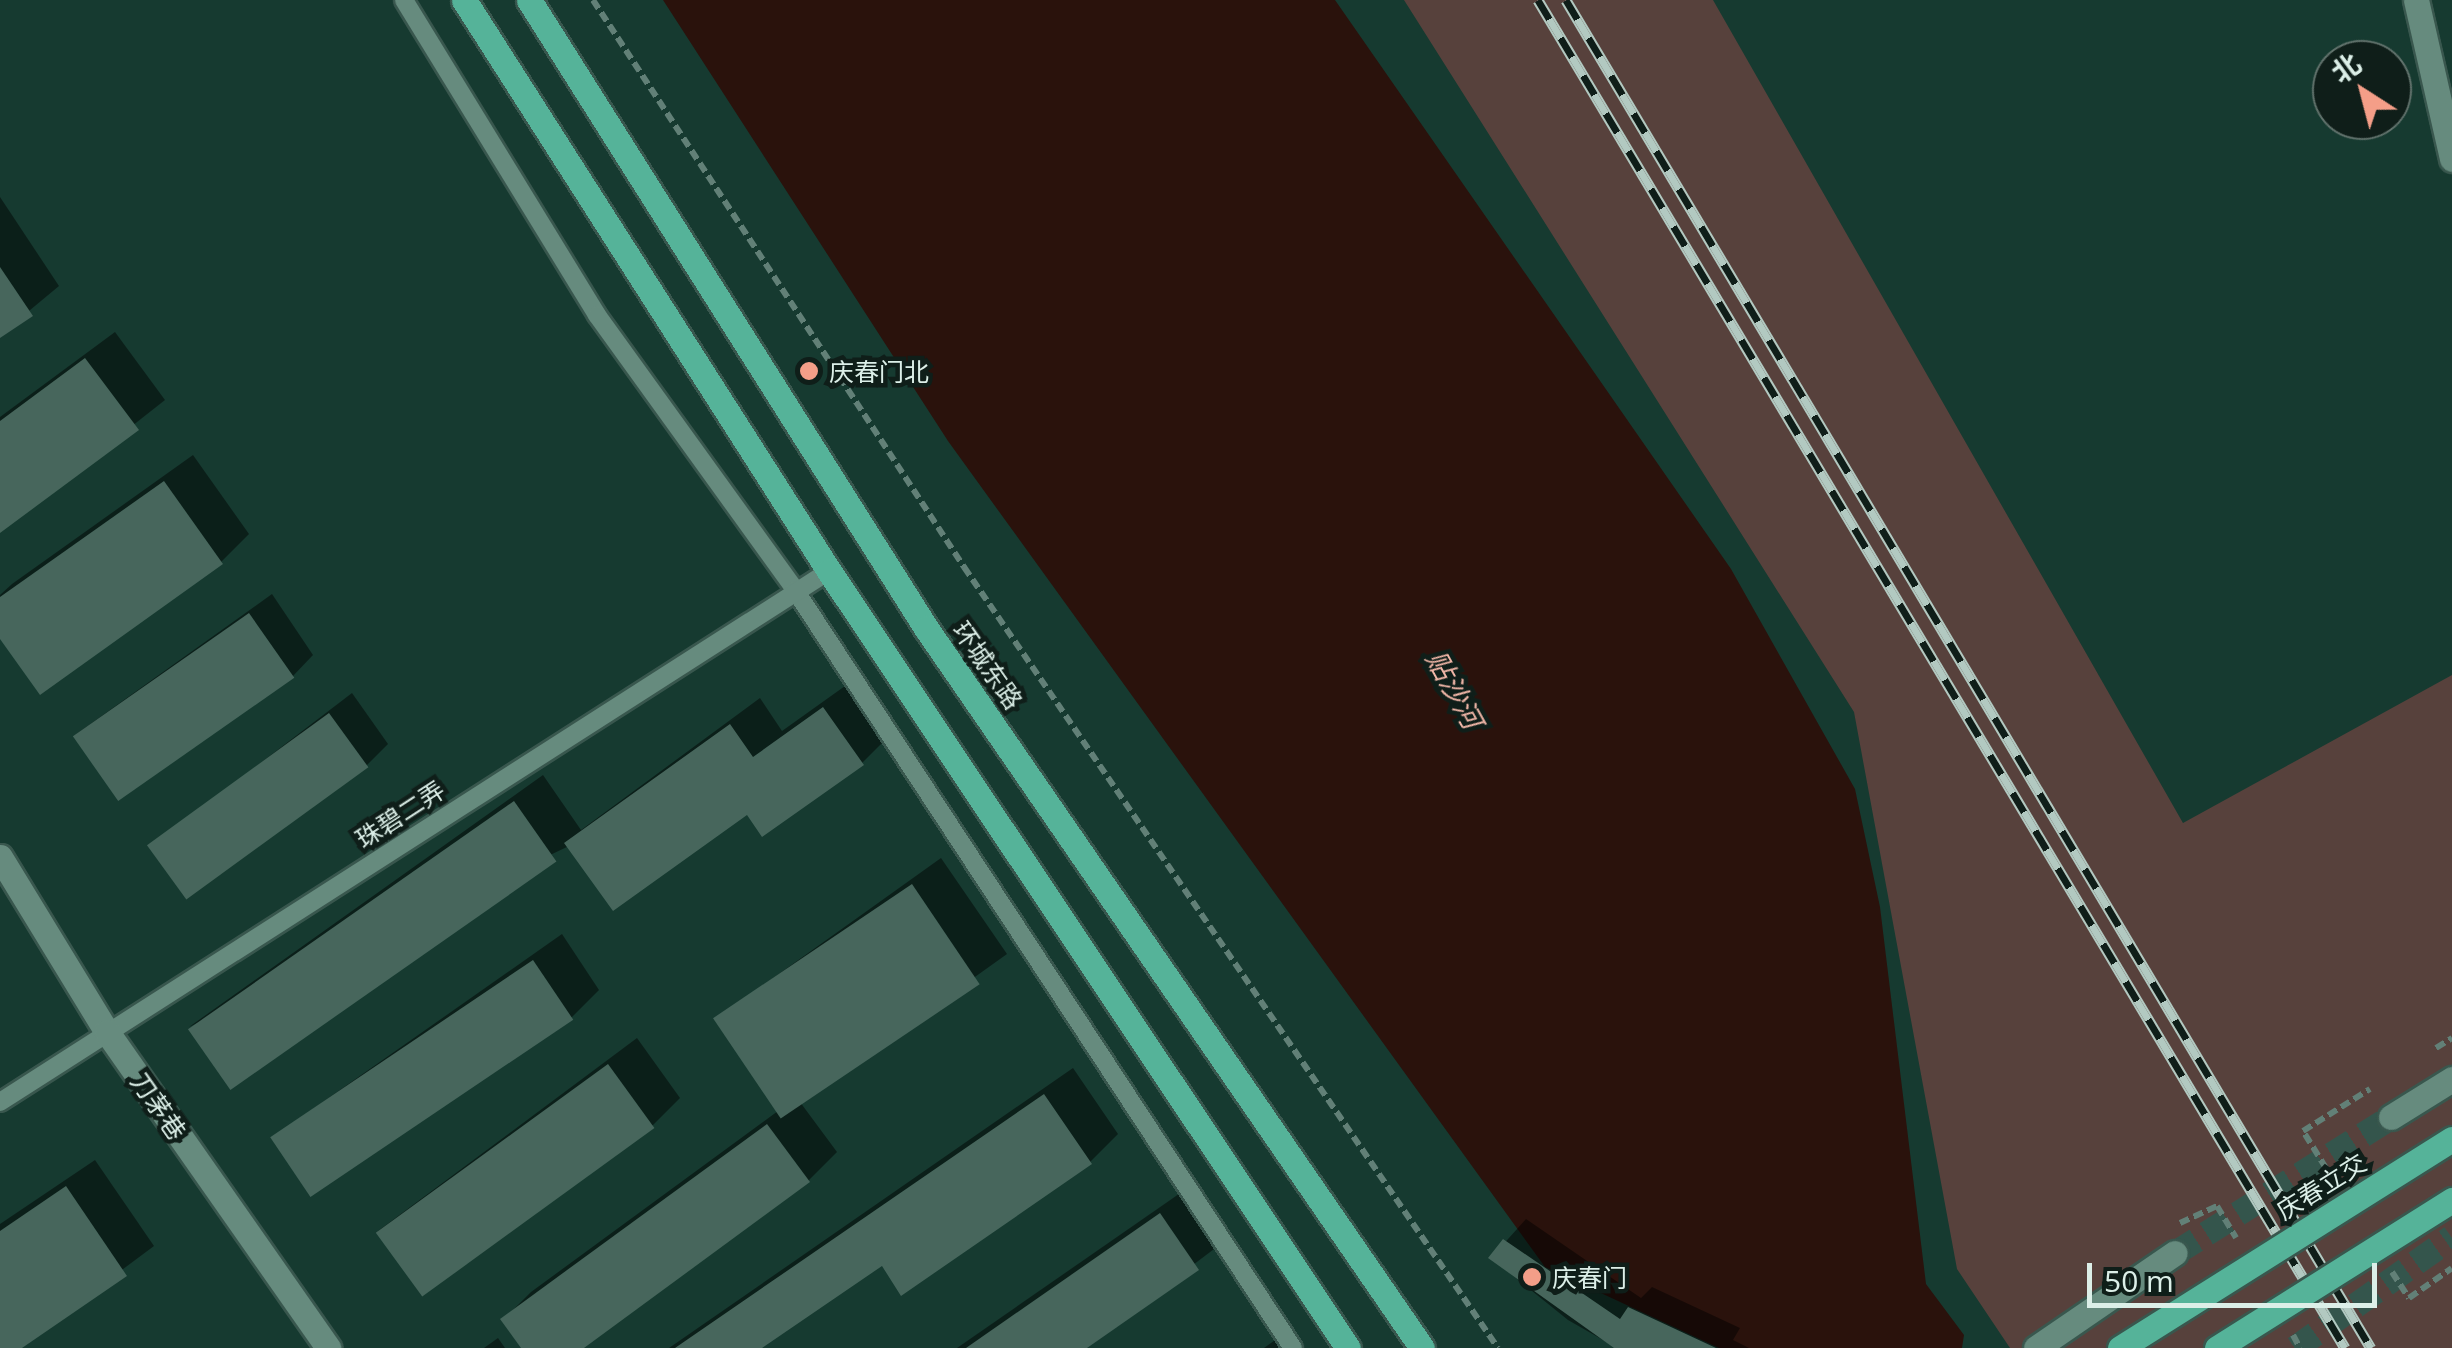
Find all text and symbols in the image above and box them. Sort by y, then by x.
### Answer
north arrow [2312,40,2412,140]
text: 北 [2323,44,2368,91]
place label: 庆春门北 [829,356,929,386]
marker: 庆春门北 [798,360,820,382]
street label: 环城东路 [947,615,1029,715]
water label: 贴沙河 [1420,644,1490,734]
street label: 珠碧二弄 [350,774,450,854]
street label: 刀茅巷 [125,1067,193,1145]
street label: 庆春立交 [2271,1147,2371,1225]
scale bar [2092,1243,2382,1305]
text: 50 m [2104,1260,2174,1301]
place label: 庆春门 [1552,1262,1627,1292]
marker: 庆春门 [1521,1266,1543,1288]

